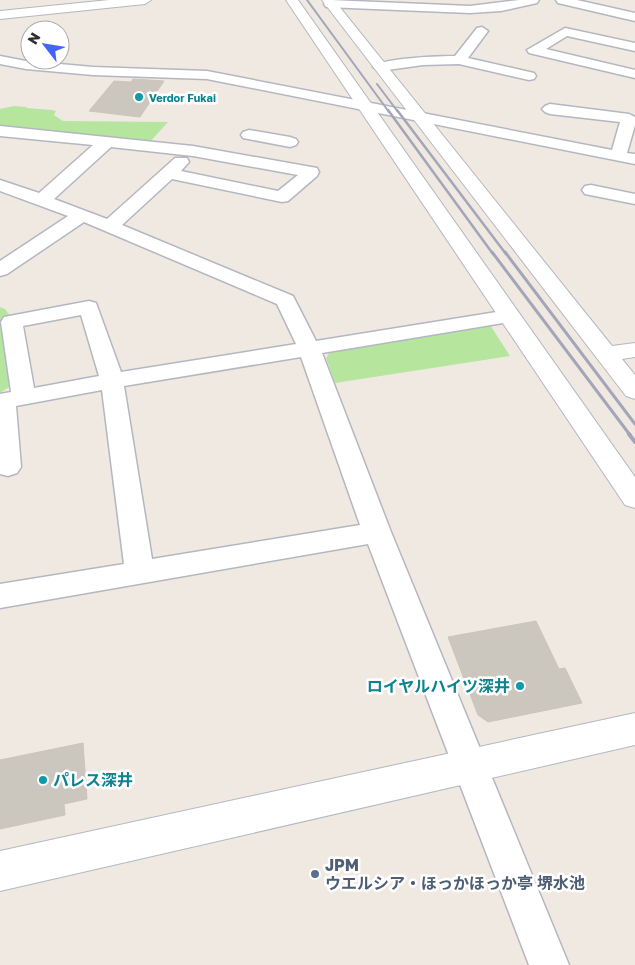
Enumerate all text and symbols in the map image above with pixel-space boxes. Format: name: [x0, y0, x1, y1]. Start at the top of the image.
north arrow: [20, 20, 70, 70]
text: N: [23, 29, 43, 47]
marker: Verdor Fukai: [133, 91, 145, 103]
place label: Verdor Fukai: [149, 91, 216, 104]
place label: ロイヤルハイツ深井: [367, 676, 510, 696]
marker: ロイヤルハイツ深井: [514, 680, 526, 692]
place label: パレス深井: [53, 770, 133, 790]
marker: パレス深井: [37, 774, 49, 786]
place label: JPM ウエルシア・ほっかほっか亭 堺水池: [325, 855, 585, 893]
marker: JPM ウエルシア・ほっかほっか亭 堺水池: [309, 868, 321, 880]

